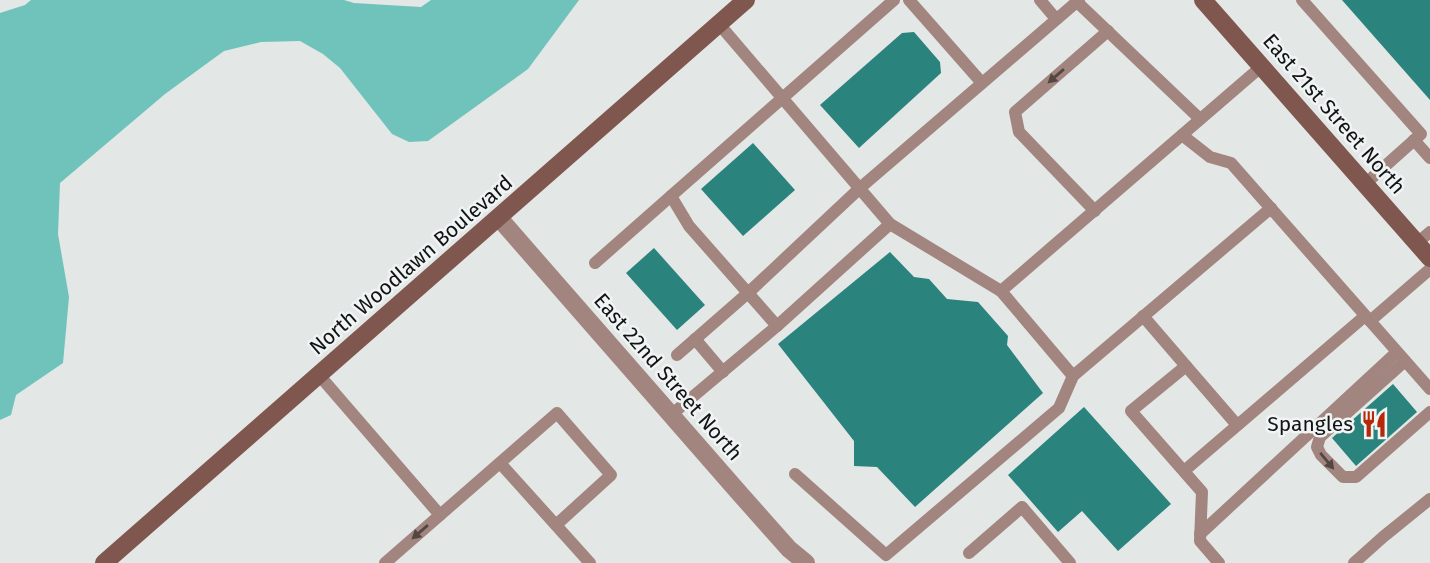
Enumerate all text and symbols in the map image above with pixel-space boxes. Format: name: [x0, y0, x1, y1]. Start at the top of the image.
street label: East 21st Street North: [1257, 28, 1411, 200]
one-way arrow: [1048, 68, 1065, 83]
street label: North Woodlawn Boulevard: [304, 170, 518, 360]
street label: East 22nd Street North: [588, 288, 748, 466]
restaurant icon: Spangles: [1359, 409, 1389, 439]
place label: Spangles: [1267, 411, 1353, 437]
one-way arrow: [1319, 452, 1334, 469]
one-way arrow: [412, 524, 429, 539]

